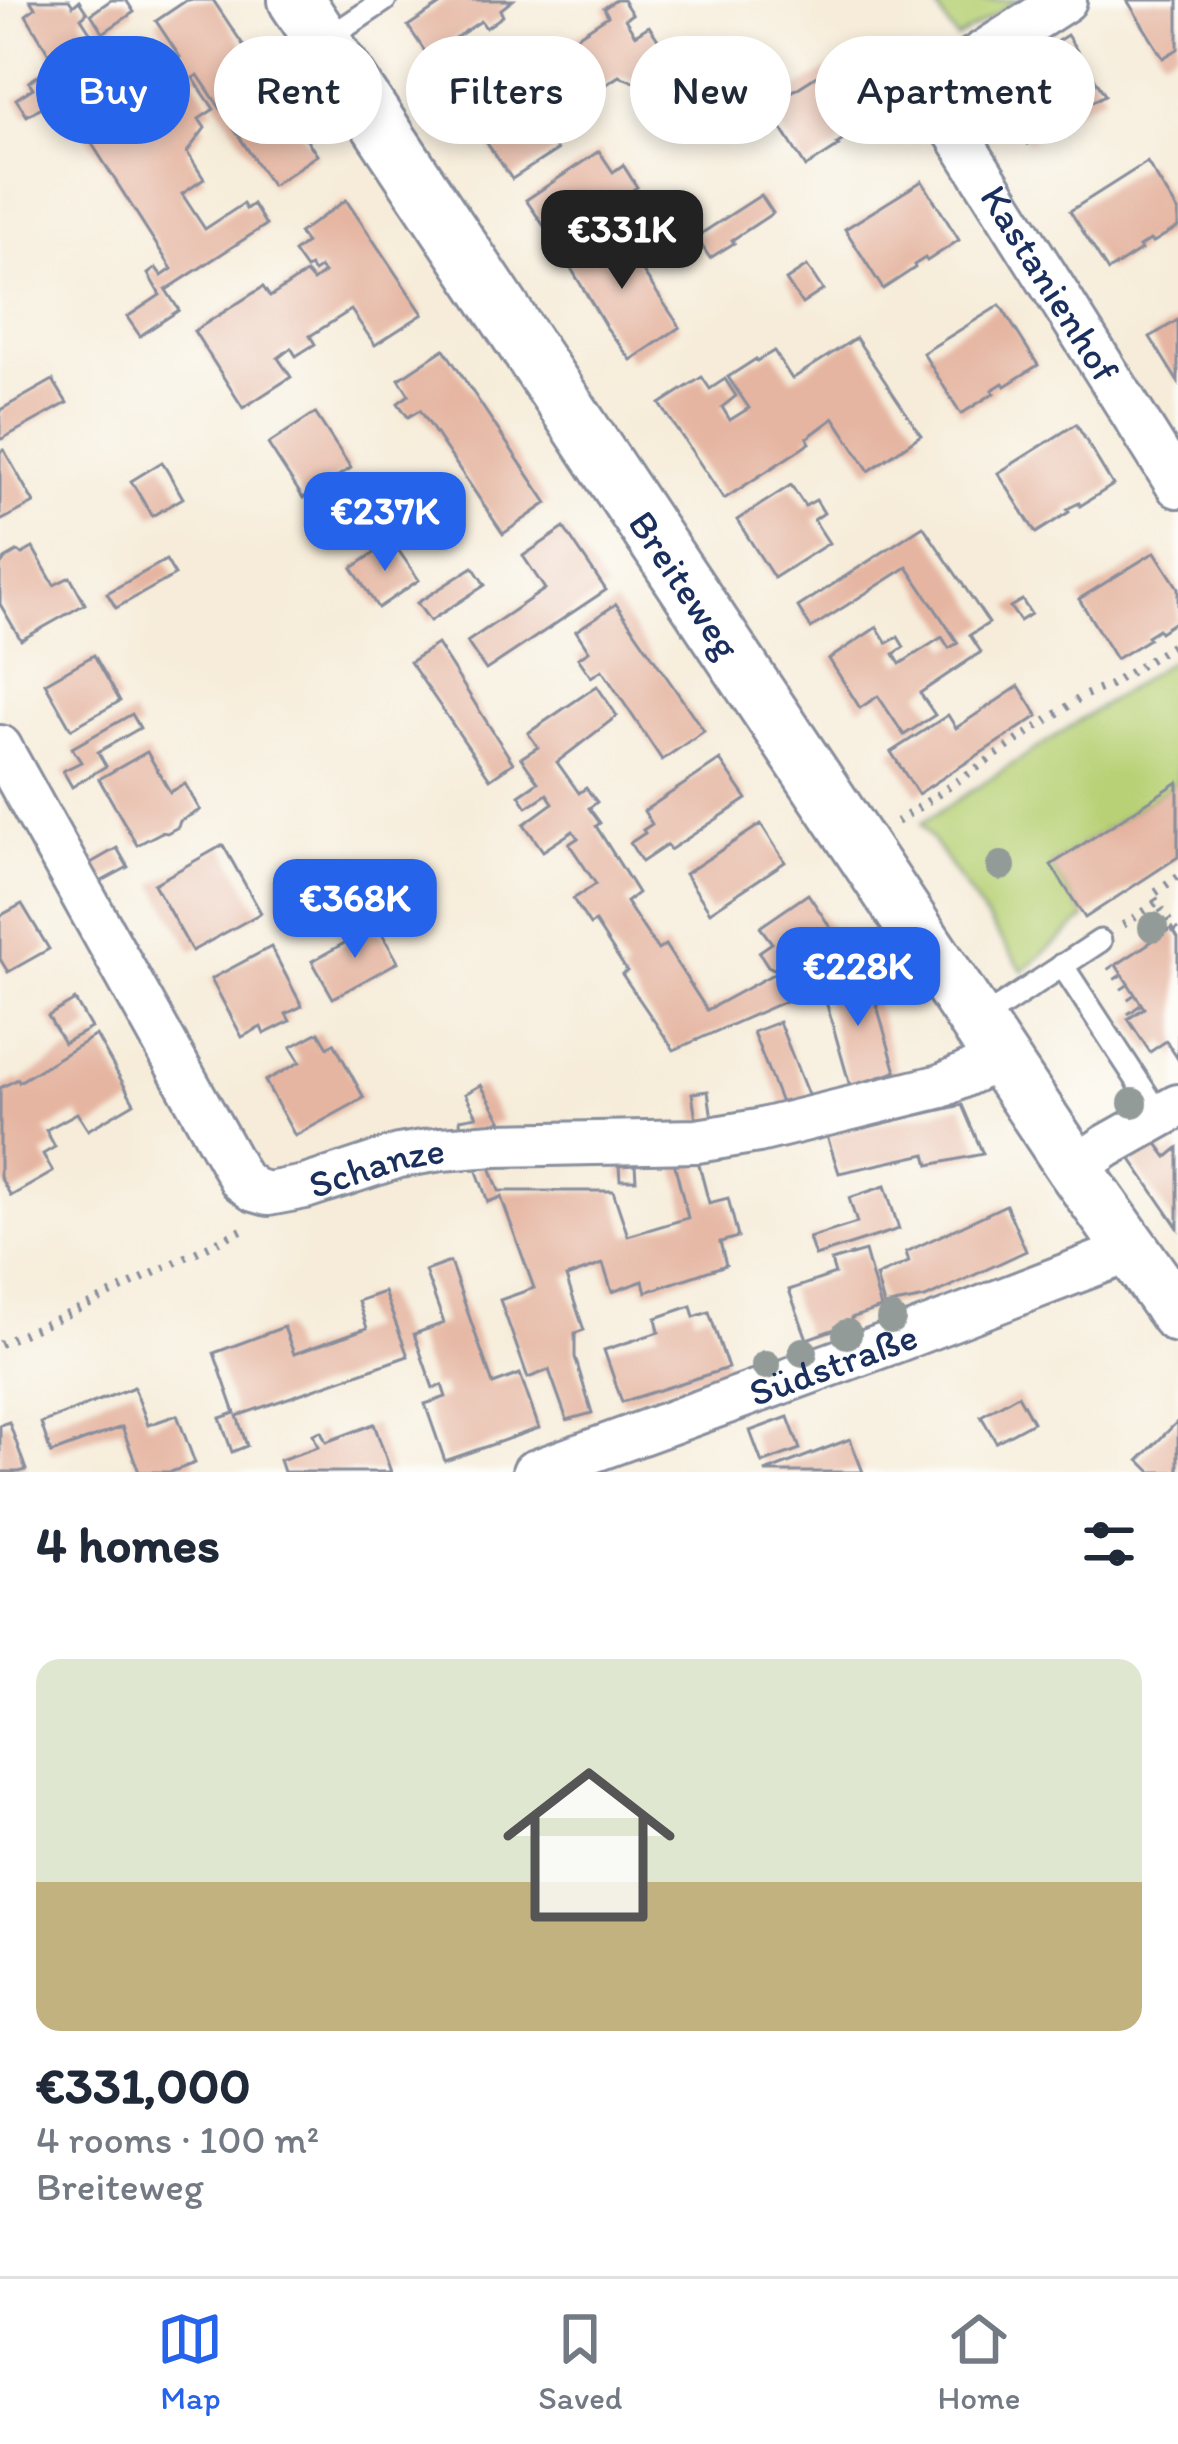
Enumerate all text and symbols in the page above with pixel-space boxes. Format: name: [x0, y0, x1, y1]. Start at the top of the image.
chip: Buy: [36, 36, 190, 144]
chip: Rent: [214, 36, 382, 144]
chip: Filters: [406, 36, 606, 144]
chip: New: [630, 36, 791, 144]
chip: Apartment: [815, 36, 1095, 144]
street label: Kastanienhof: [971, 176, 1129, 391]
pin: €331K: [538, 190, 706, 292]
text: €331K: [568, 205, 676, 252]
pin: €237K: [301, 472, 469, 574]
text: €237K: [331, 487, 439, 534]
street label: Breiteweg: [619, 502, 751, 667]
pin: €368K: [271, 859, 439, 961]
text: €368K: [300, 874, 410, 921]
pin: €228K: [774, 927, 942, 1029]
text: €228K: [803, 942, 913, 989]
street label: Schanze: [303, 1126, 448, 1208]
street label: Südstraße: [743, 1312, 924, 1416]
icon: filters: [1076, 1511, 1142, 1577]
text: 4 homes: [36, 1514, 220, 1575]
icon: home: [481, 1737, 697, 1953]
text: €331,000: [36, 2055, 251, 2116]
text: 4 rooms · 100 m²: [36, 2116, 319, 2163]
text: Breiteweg: [36, 2163, 204, 2210]
tab: Map: [157, 2306, 223, 2417]
tab: Saved: [538, 2306, 623, 2417]
tab: Home: [937, 2306, 1021, 2417]

